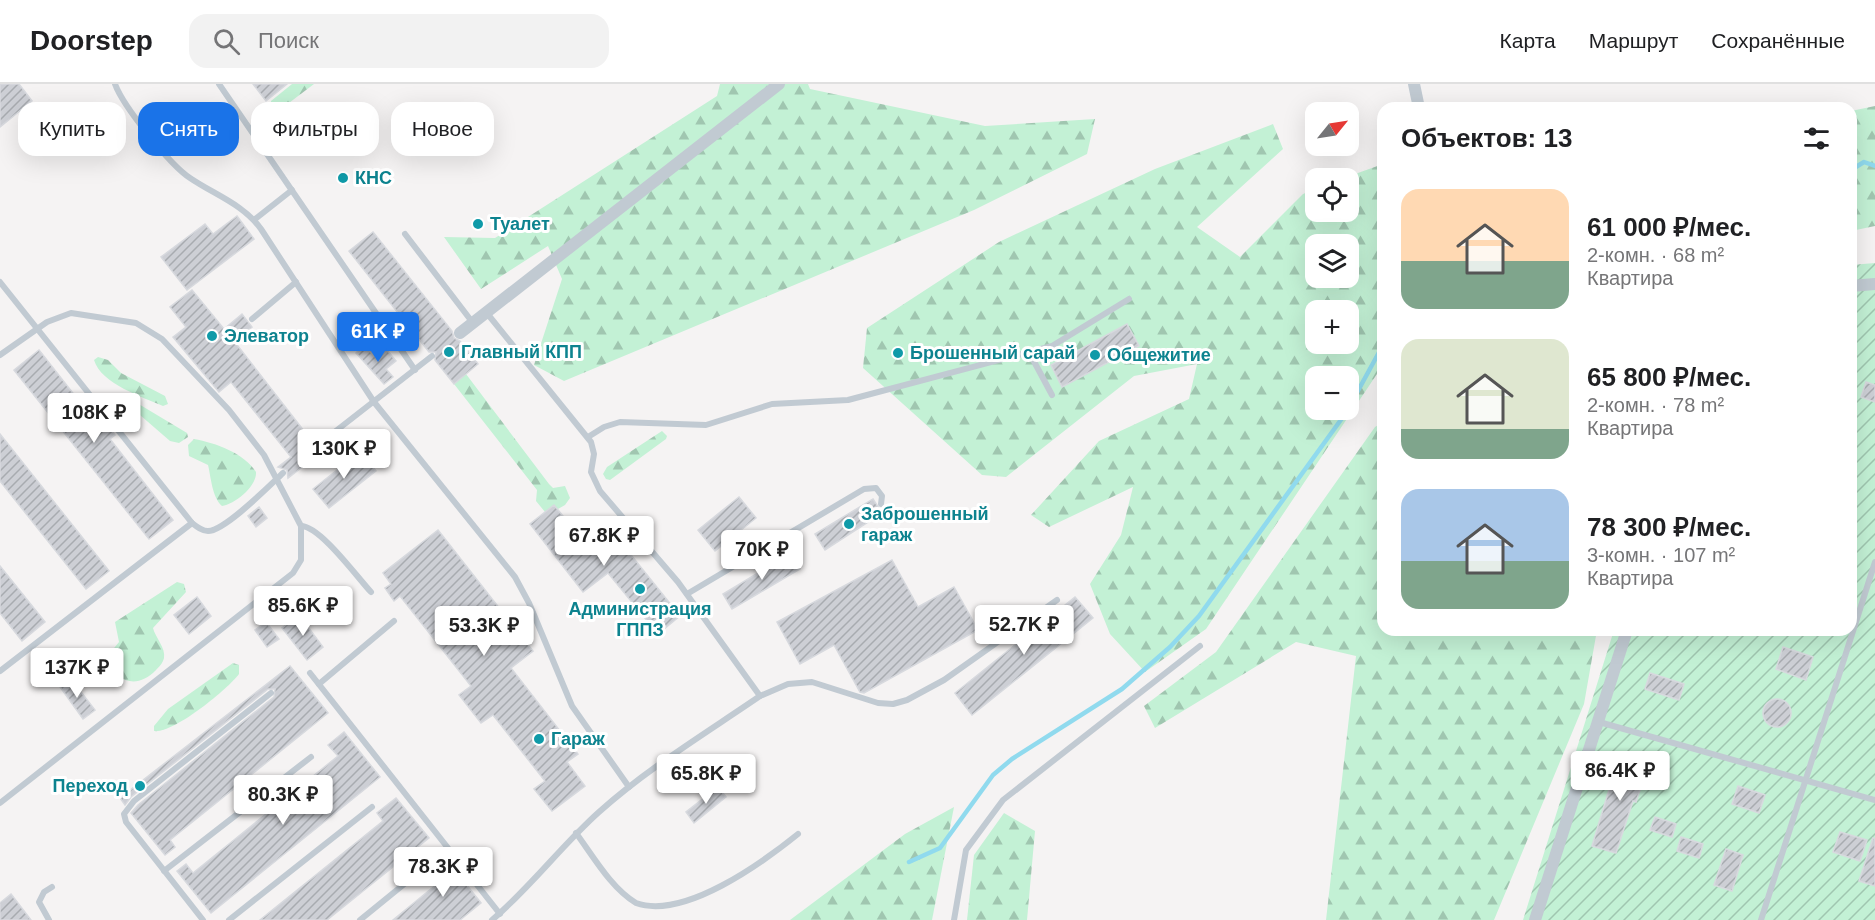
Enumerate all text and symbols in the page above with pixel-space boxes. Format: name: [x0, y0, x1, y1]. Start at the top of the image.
search box: [189, 14, 609, 68]
text: Doorstep: [30, 25, 153, 56]
icon: search: [210, 25, 243, 58]
text: Поиск: [258, 28, 319, 53]
text: Карта: [1500, 29, 1556, 52]
text: Маршрут: [1589, 29, 1678, 52]
text: Сохранённые: [1711, 29, 1845, 52]
chip: Купить: [18, 102, 126, 156]
chip: Снять: [138, 102, 239, 156]
chip: Фильтры: [251, 102, 379, 156]
chip: Новое: [391, 102, 494, 156]
north arrow: [1305, 102, 1359, 156]
map controls: [1305, 102, 1359, 420]
icon: filters: [1800, 122, 1833, 155]
text: Объектов: 13: [1401, 123, 1572, 153]
place label: КНС: [355, 168, 392, 188]
button: locate: [1305, 168, 1359, 222]
marker: КНС: [336, 171, 350, 185]
text: 61 000 ₽/мес.: [1587, 212, 1751, 242]
icon: home: [1449, 213, 1521, 285]
place label: Туалет: [490, 214, 550, 234]
marker: Туалет: [471, 217, 485, 231]
button: layers: [1305, 234, 1359, 288]
text: 2-комн. · 68 m²: [1587, 244, 1724, 266]
text: Квартира: [1587, 267, 1673, 289]
button: +: [1305, 300, 1359, 354]
pin: 61K ₽: [336, 312, 420, 363]
text: 61K ₽: [351, 320, 405, 342]
place label: Элеватор: [224, 326, 309, 346]
marker: Элеватор: [205, 329, 219, 343]
place label: Главный КПП: [461, 342, 582, 362]
place label: Брошенный сарай: [910, 343, 1075, 363]
marker: Главный КПП: [442, 345, 456, 359]
place label: Общежитие: [1107, 345, 1211, 365]
marker: Брошенный сарай: [891, 346, 905, 360]
marker: Общежитие: [1088, 348, 1102, 362]
text: 65 800 ₽/мес.: [1587, 362, 1751, 392]
icon: home: [1449, 363, 1521, 435]
button: −: [1305, 366, 1359, 420]
pin: 108K ₽: [45, 393, 143, 444]
text: 2-комн. · 78 m²: [1587, 394, 1724, 416]
text: 108K ₽: [61, 401, 127, 423]
text: Квартира: [1587, 417, 1673, 439]
pin: 130K ₽: [295, 429, 393, 480]
text: 130K ₽: [311, 437, 377, 459]
place label: Заброшенный гараж: [861, 504, 989, 545]
text: 78 300 ₽/мес.: [1587, 512, 1751, 542]
icon: home: [1449, 513, 1521, 585]
pin: 67.8K ₽: [549, 516, 659, 567]
marker: Заброшенный гараж: [842, 517, 856, 531]
text: 67.8K ₽: [569, 524, 639, 546]
pin: 70K ₽: [720, 530, 804, 581]
text: 70K ₽: [735, 538, 789, 560]
text: 3-комн. · 107 m²: [1587, 544, 1735, 566]
text: Квартира: [1587, 567, 1673, 589]
marker: Администрация ГППЗ: [633, 582, 647, 596]
pin: 85.6K ₽: [248, 586, 358, 637]
text: 85.6K ₽: [268, 594, 338, 616]
place label: Администрация ГППЗ: [568, 599, 712, 640]
pin: 52.7K ₽: [969, 605, 1079, 656]
pin: 53.3K ₽: [429, 606, 539, 657]
text: 52.7K ₽: [989, 613, 1059, 635]
text: 53.3K ₽: [449, 614, 519, 636]
pin: 137K ₽: [28, 648, 126, 699]
text: 137K ₽: [44, 656, 110, 678]
place label: Гараж: [551, 729, 605, 749]
marker: Гараж: [532, 732, 546, 746]
pin: 86.4K ₽: [1565, 751, 1675, 802]
pin: 65.8K ₽: [651, 754, 761, 805]
text: 86.4K ₽: [1585, 759, 1655, 781]
text: 65.8K ₽: [671, 762, 741, 784]
pin: 80.3K ₽: [228, 775, 338, 826]
place label: Переход: [53, 776, 129, 796]
marker: Переход: [133, 779, 147, 793]
text: 80.3K ₽: [248, 783, 318, 805]
pin: 78.3K ₽: [388, 847, 498, 898]
text: 78.3K ₽: [408, 855, 478, 877]

